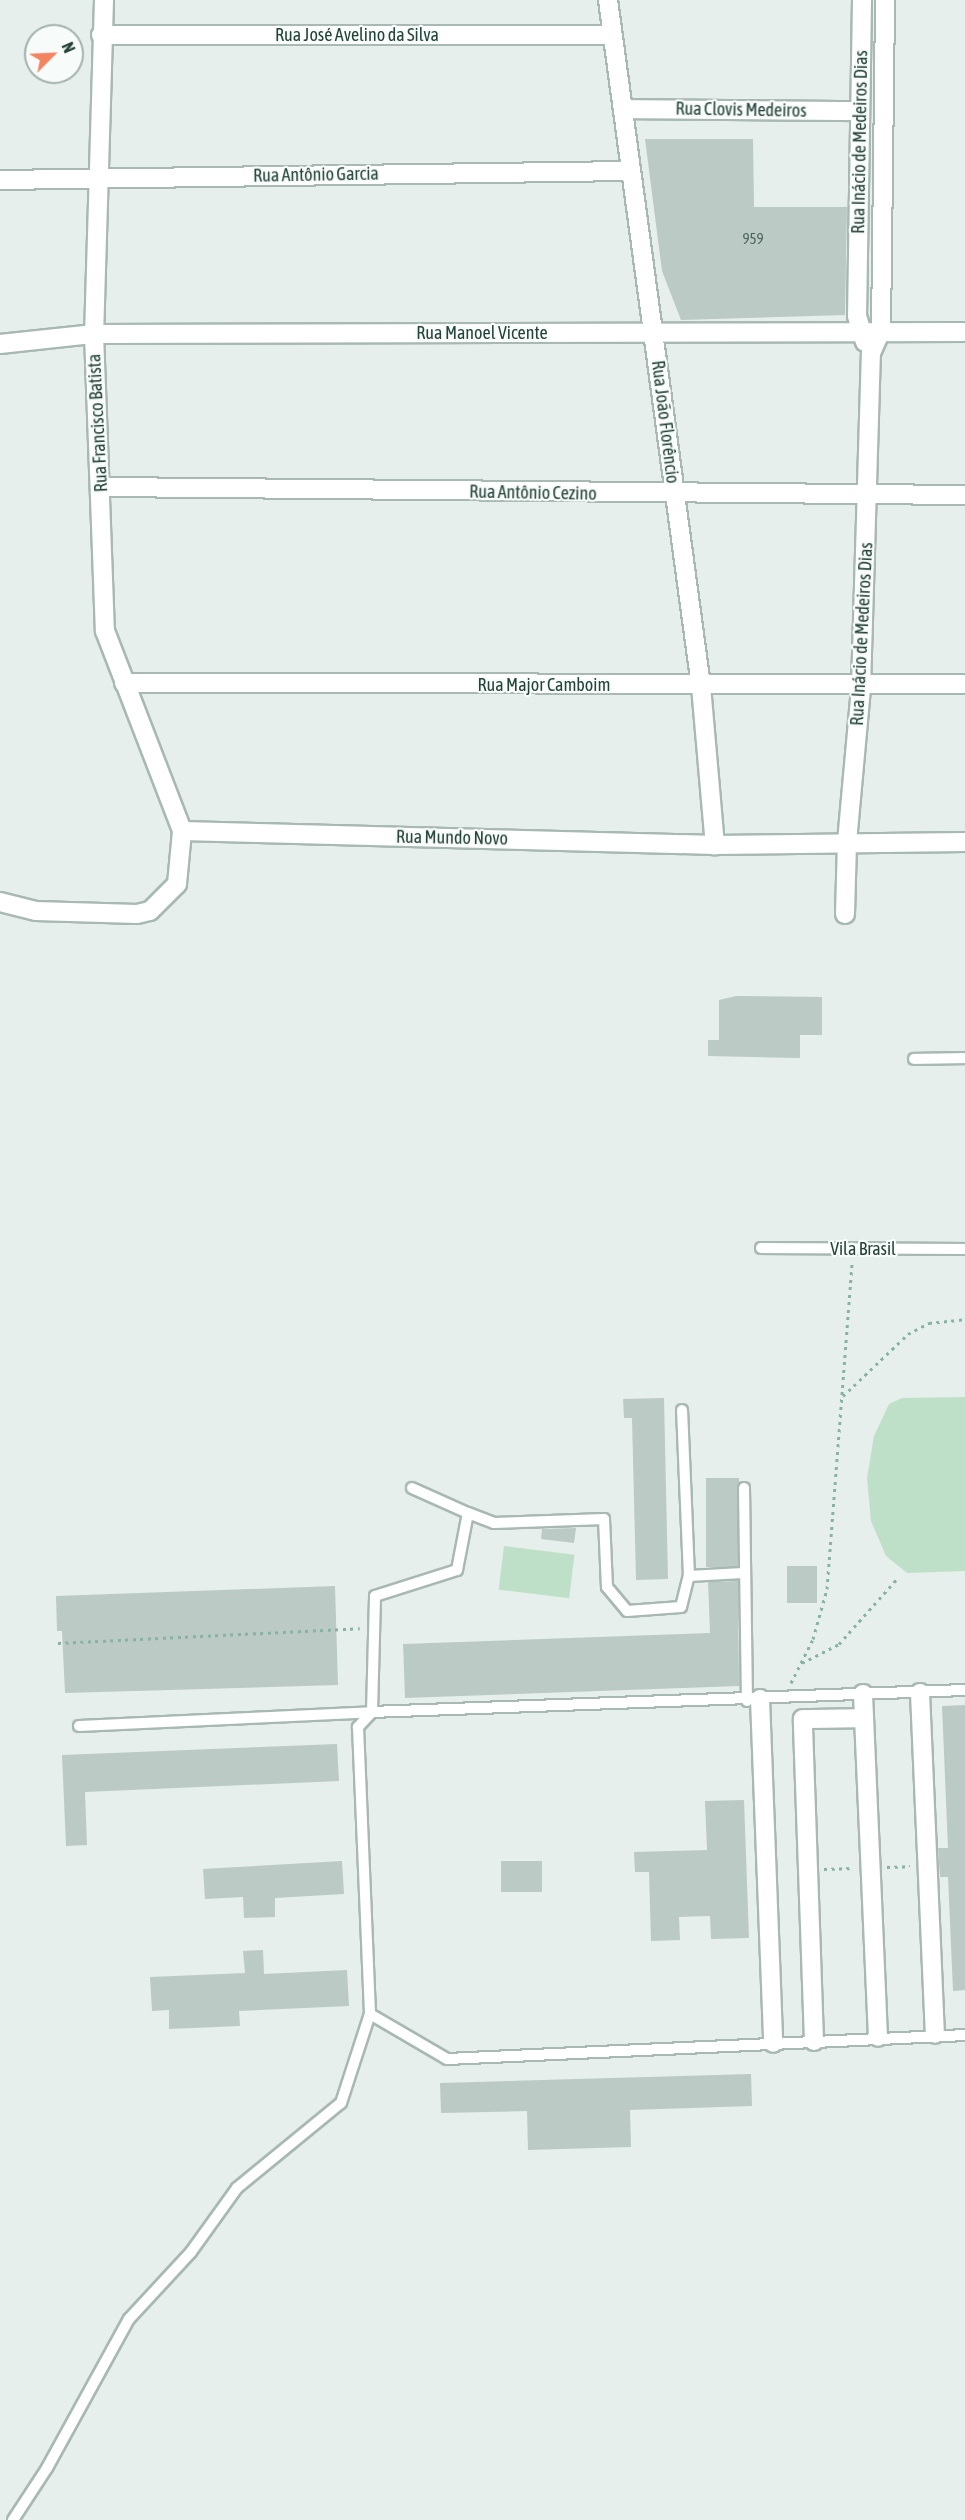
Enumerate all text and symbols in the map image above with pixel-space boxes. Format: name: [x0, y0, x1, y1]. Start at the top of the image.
north arrow: [24, 24, 84, 84]
street label: Rua José Avelino da Silva: [275, 24, 439, 46]
text: N: [58, 40, 79, 55]
street label: Rua Inácio de Medeiros Dias: [848, 50, 872, 234]
street label: Rua Clovis Medeiros: [675, 98, 807, 122]
street label: Rua Antônio Garcia: [253, 163, 379, 187]
house number: 959: [742, 230, 764, 248]
street label: Rua Manoel Vicente: [416, 322, 548, 344]
street label: Rua Francisco Batista: [84, 353, 112, 493]
street label: Rua João Florêncio: [647, 359, 683, 485]
street label: Rua Antônio Cezino: [469, 481, 597, 505]
street label: Rua Inácio de Medeiros Dias: [846, 542, 878, 726]
street label: Rua Major Camboim: [478, 674, 610, 696]
street label: Rua Mundo Novo: [396, 826, 508, 850]
street label: Vila Brasil: [830, 1238, 896, 1260]

